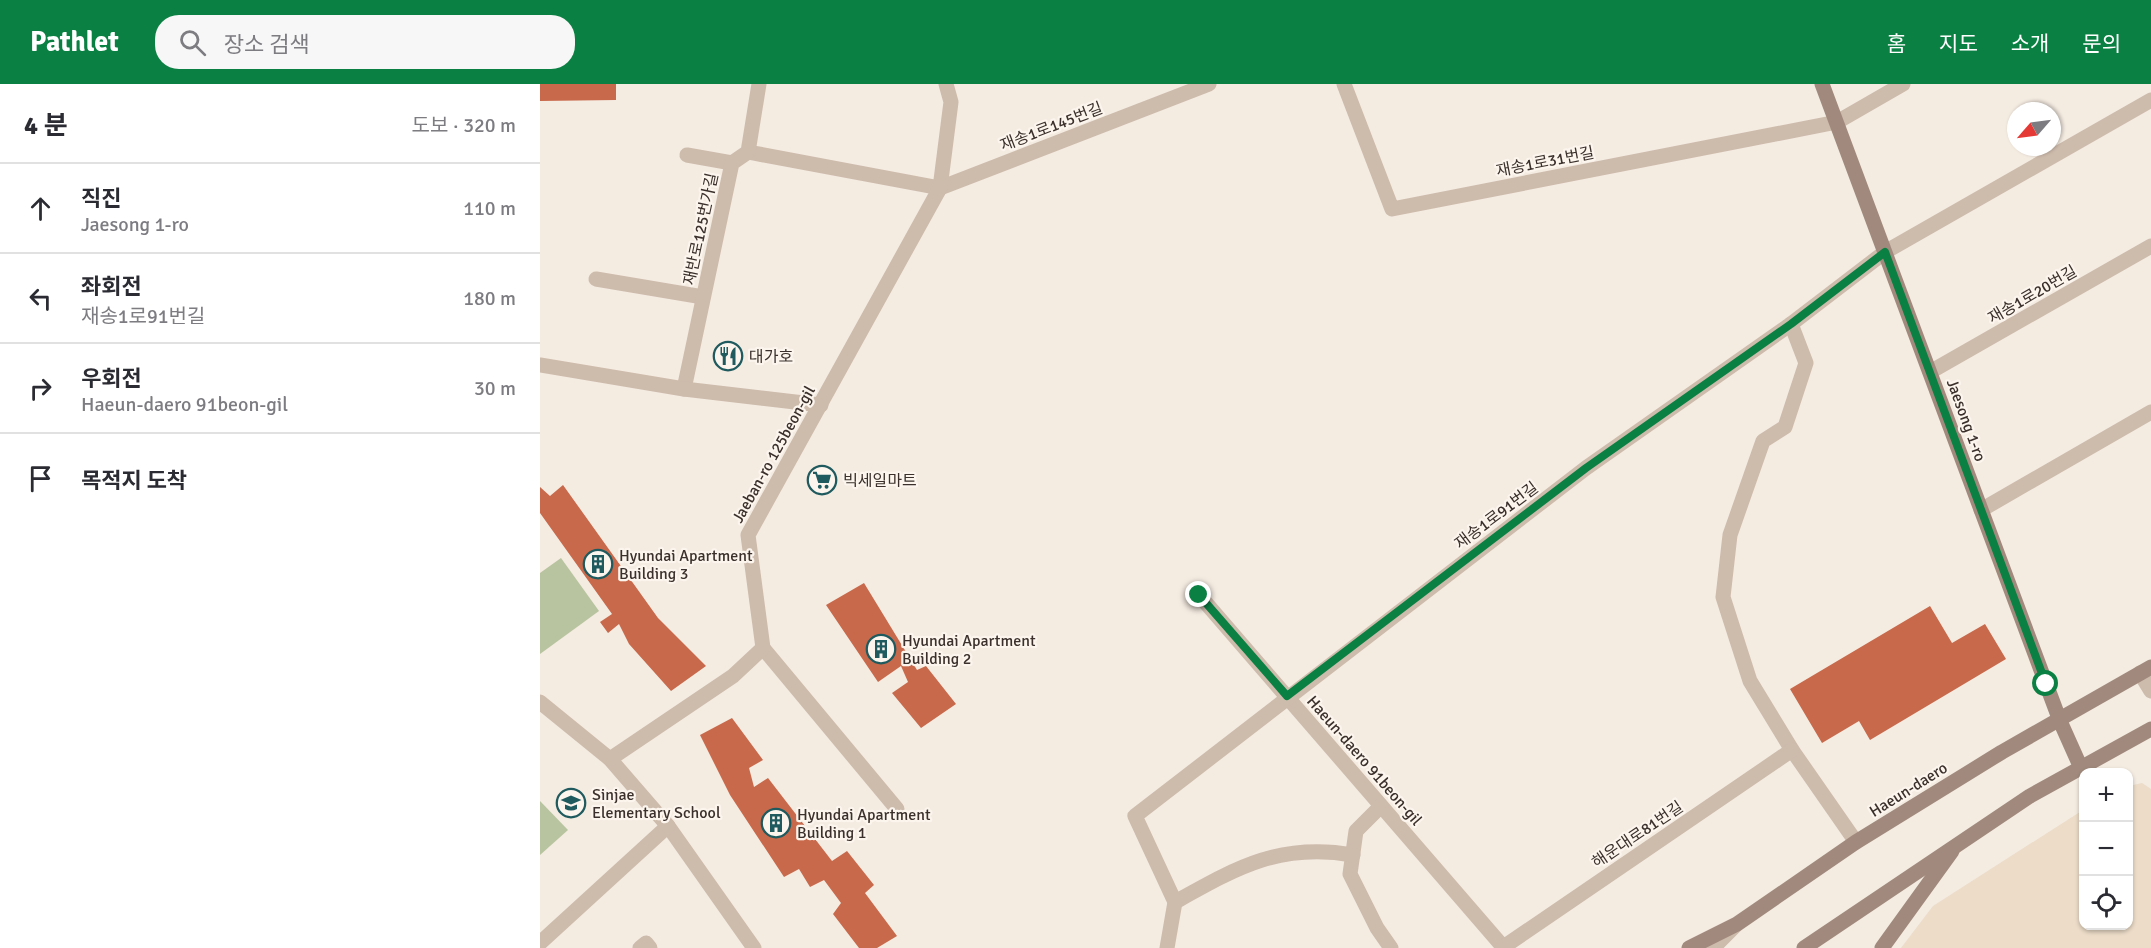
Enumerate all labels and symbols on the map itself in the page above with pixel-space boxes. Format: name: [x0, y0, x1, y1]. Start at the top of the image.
street label: 재송1로145번길: [997, 98, 1105, 156]
north arrow: [2007, 102, 2061, 156]
street label: 재송1로31번길: [1494, 143, 1596, 181]
street label: 재반로125번가길: [679, 171, 723, 287]
street label: 재송1로20번길: [1984, 261, 2081, 328]
restaurant icon: 대가호: [712, 340, 744, 372]
place label: 대가호: [749, 347, 793, 367]
street label: Jaesong 1-ro: [1942, 376, 1990, 464]
street label: Jaeban-ro 125beon-gil: [728, 382, 820, 526]
supermarket icon: 빅세일마트: [806, 464, 838, 496]
place label: 빅세일마트: [843, 471, 917, 491]
street label: 재송1로91번길: [1451, 478, 1542, 554]
place label: Hyundai Apartment Building 3: [619, 546, 753, 584]
building icon: Hyundai Apartment Building 3: [582, 548, 614, 580]
route end: [1185, 581, 1211, 607]
place label: Hyundai Apartment Building 2: [902, 631, 1036, 669]
building icon: Hyundai Apartment Building 2: [865, 633, 897, 665]
route start: [2032, 670, 2058, 696]
street label: Haeun-daero 91beon-gil: [1302, 692, 1426, 830]
street label: Haeun-daero: [1866, 758, 1951, 822]
place label: Sinjae Elementary School: [592, 785, 721, 823]
school or university icon: Sinjae Elementary School: [555, 787, 587, 819]
street label: 해운대로81번길: [1588, 797, 1687, 873]
place label: Hyundai Apartment Building 1: [797, 805, 931, 843]
building icon: Hyundai Apartment Building 1: [760, 807, 792, 839]

